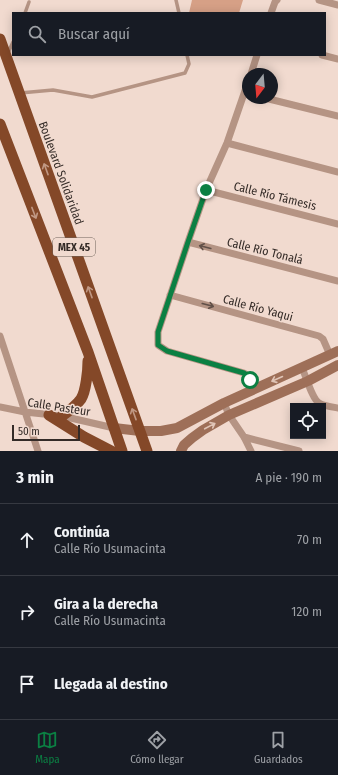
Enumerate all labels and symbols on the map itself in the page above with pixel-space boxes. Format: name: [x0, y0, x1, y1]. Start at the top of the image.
north arrow: [242, 68, 278, 104]
street label: Boulevard Solidaridad: [36, 119, 86, 227]
one-way arrow: [42, 164, 50, 176]
street label: Calle Río Támesis: [232, 179, 318, 213]
route end: [197, 181, 215, 199]
one-way arrow: [31, 206, 39, 218]
street label: Calle Río Tonalá: [226, 235, 305, 267]
road number: MEX 45: [53, 238, 95, 256]
one-way arrow: [199, 243, 212, 250]
one-way arrow: [86, 285, 93, 298]
street label: Calle Río Yaqui: [221, 292, 295, 324]
one-way arrow: [201, 302, 214, 310]
route start: [241, 371, 259, 389]
one-way arrow: [271, 376, 283, 383]
street label: Calle Pasteur: [27, 395, 92, 419]
one-way arrow: [129, 409, 137, 421]
one-way arrow: [204, 422, 216, 429]
scale bar: [12, 423, 80, 442]

